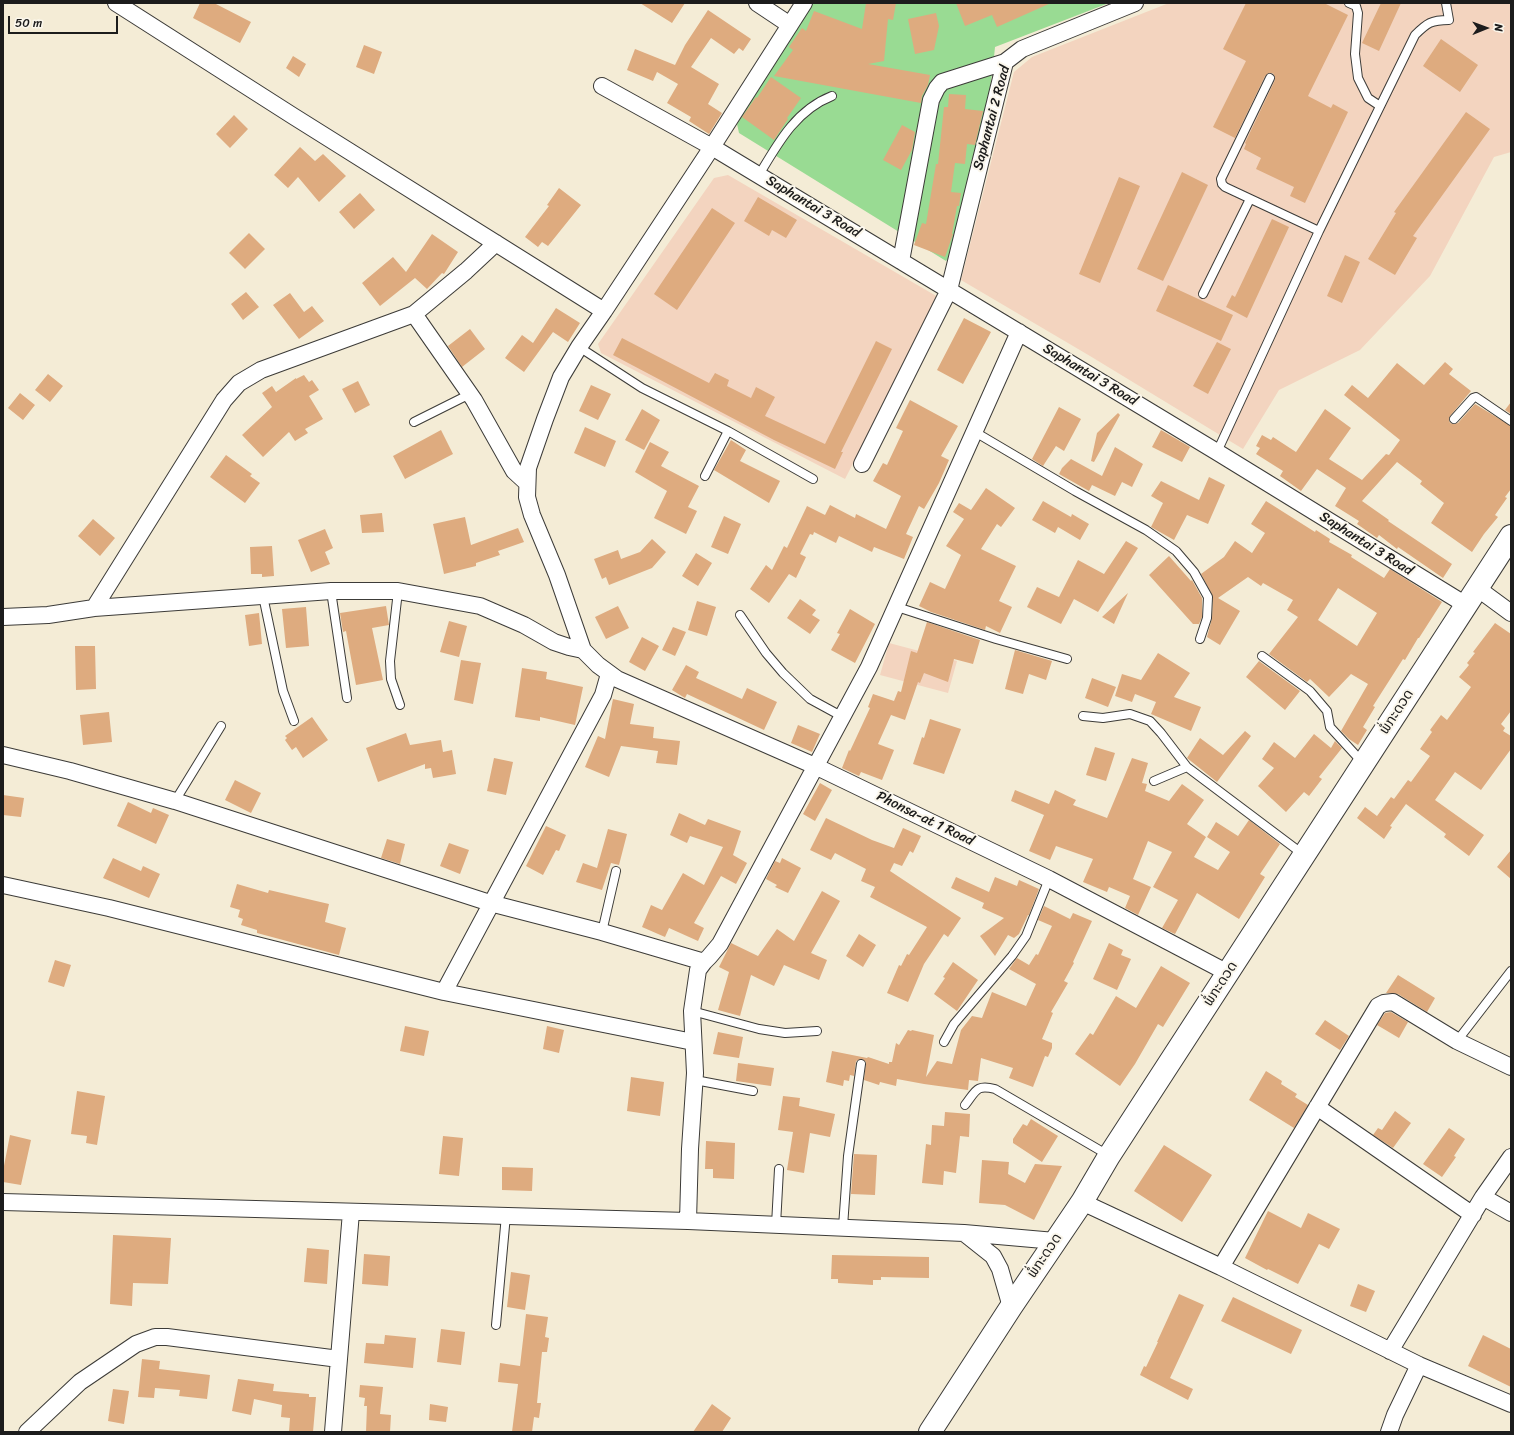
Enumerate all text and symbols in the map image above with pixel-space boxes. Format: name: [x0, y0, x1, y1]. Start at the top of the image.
scale bar: [10, 8, 120, 34]
north arrow: [1466, 8, 1506, 48]
text: 50 m: [15, 12, 42, 34]
text: N: [1489, 24, 1508, 32]
street label: Saphantai 2 Road: [970, 64, 1014, 172]
street label: Saphantai 3 Road: [763, 172, 863, 242]
street label: Saphantai 3 Road: [1040, 340, 1140, 410]
street label: Saphantai 3 Road: [1316, 508, 1416, 580]
street label: ພໍ່ກະດວດ: [1376, 686, 1418, 738]
street label: Phonsa-at 1 Road: [874, 788, 976, 850]
street label: ພໍ່ກະດວດ: [1200, 958, 1242, 1010]
street label: ພໍ່ກະດວດ: [1024, 1231, 1066, 1281]

